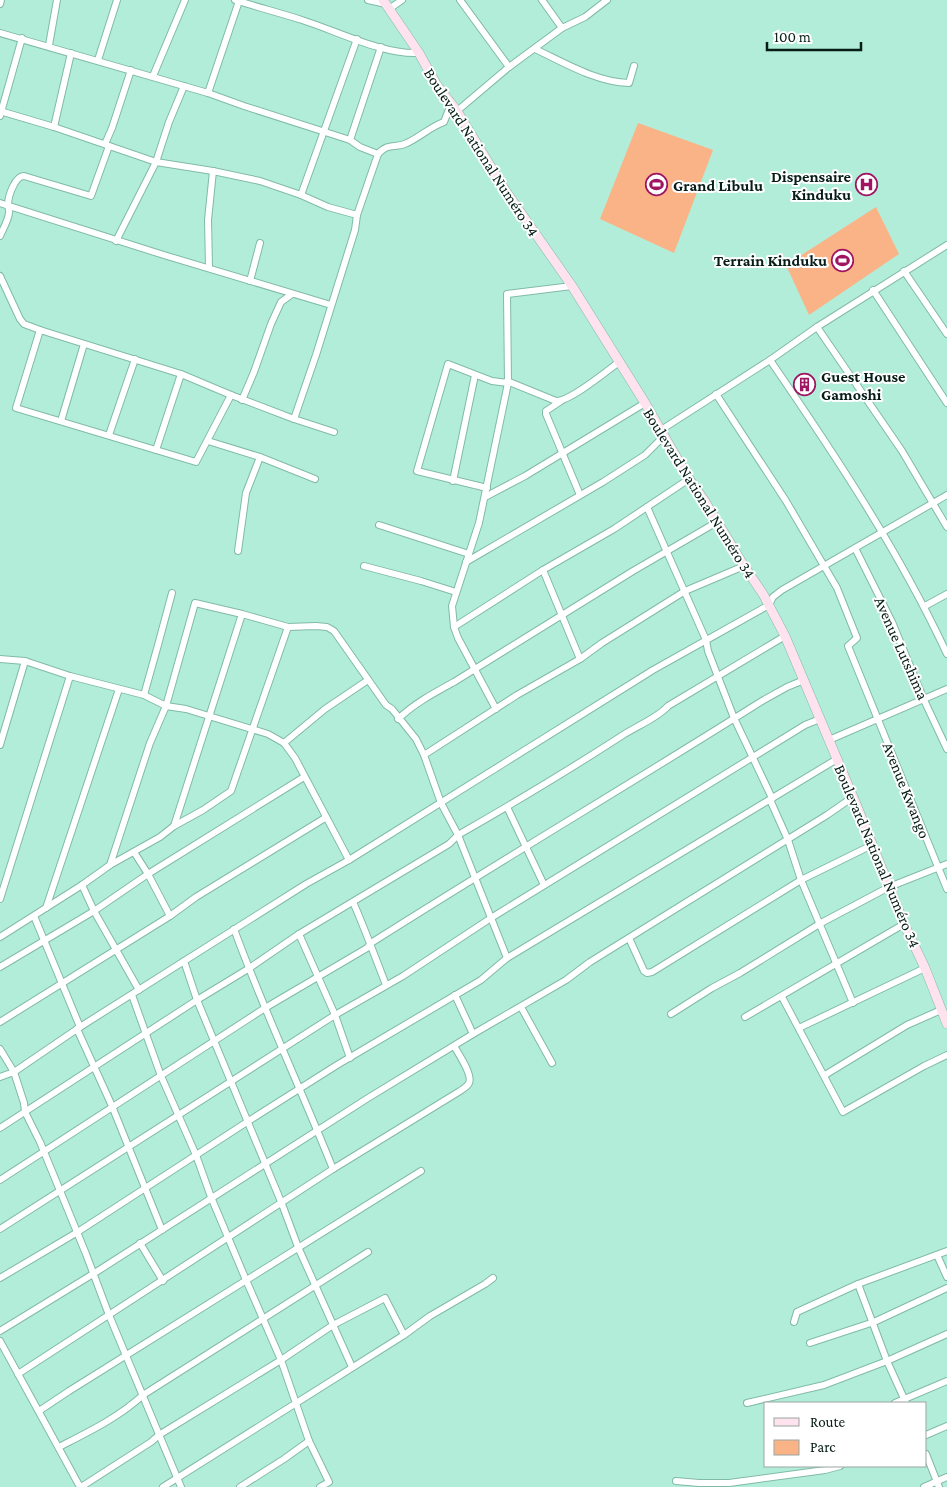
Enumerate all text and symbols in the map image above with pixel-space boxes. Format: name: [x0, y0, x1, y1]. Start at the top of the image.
scale bar: [767, 20, 861, 52]
text: 100 m: [774, 29, 811, 45]
street label: Boulevard National Numéro 34: [421, 65, 542, 240]
place label: Dispensaire Kinduku: [771, 168, 852, 203]
sports icon: Grand Libulu: [645, 173, 669, 197]
hospital icon: Dispensaire Kinduku: [855, 173, 879, 197]
place label: Grand Libulu: [673, 177, 763, 194]
sports icon: Terrain Kinduku: [831, 248, 855, 272]
place label: Terrain Kinduku: [714, 252, 827, 269]
place label: Guest House Gamoshi: [821, 368, 906, 403]
building icon: Guest House Gamoshi: [793, 373, 817, 397]
street label: Boulevard National Numéro 34: [640, 405, 759, 581]
street label: Avenue Lutshima: [871, 594, 932, 703]
street label: Avenue Kwango: [879, 740, 934, 841]
street label: Boulevard National Numéro 34: [831, 762, 924, 950]
legend: [764, 1402, 927, 1467]
text: Route: [810, 1414, 845, 1430]
text: Parc: [810, 1439, 836, 1455]

